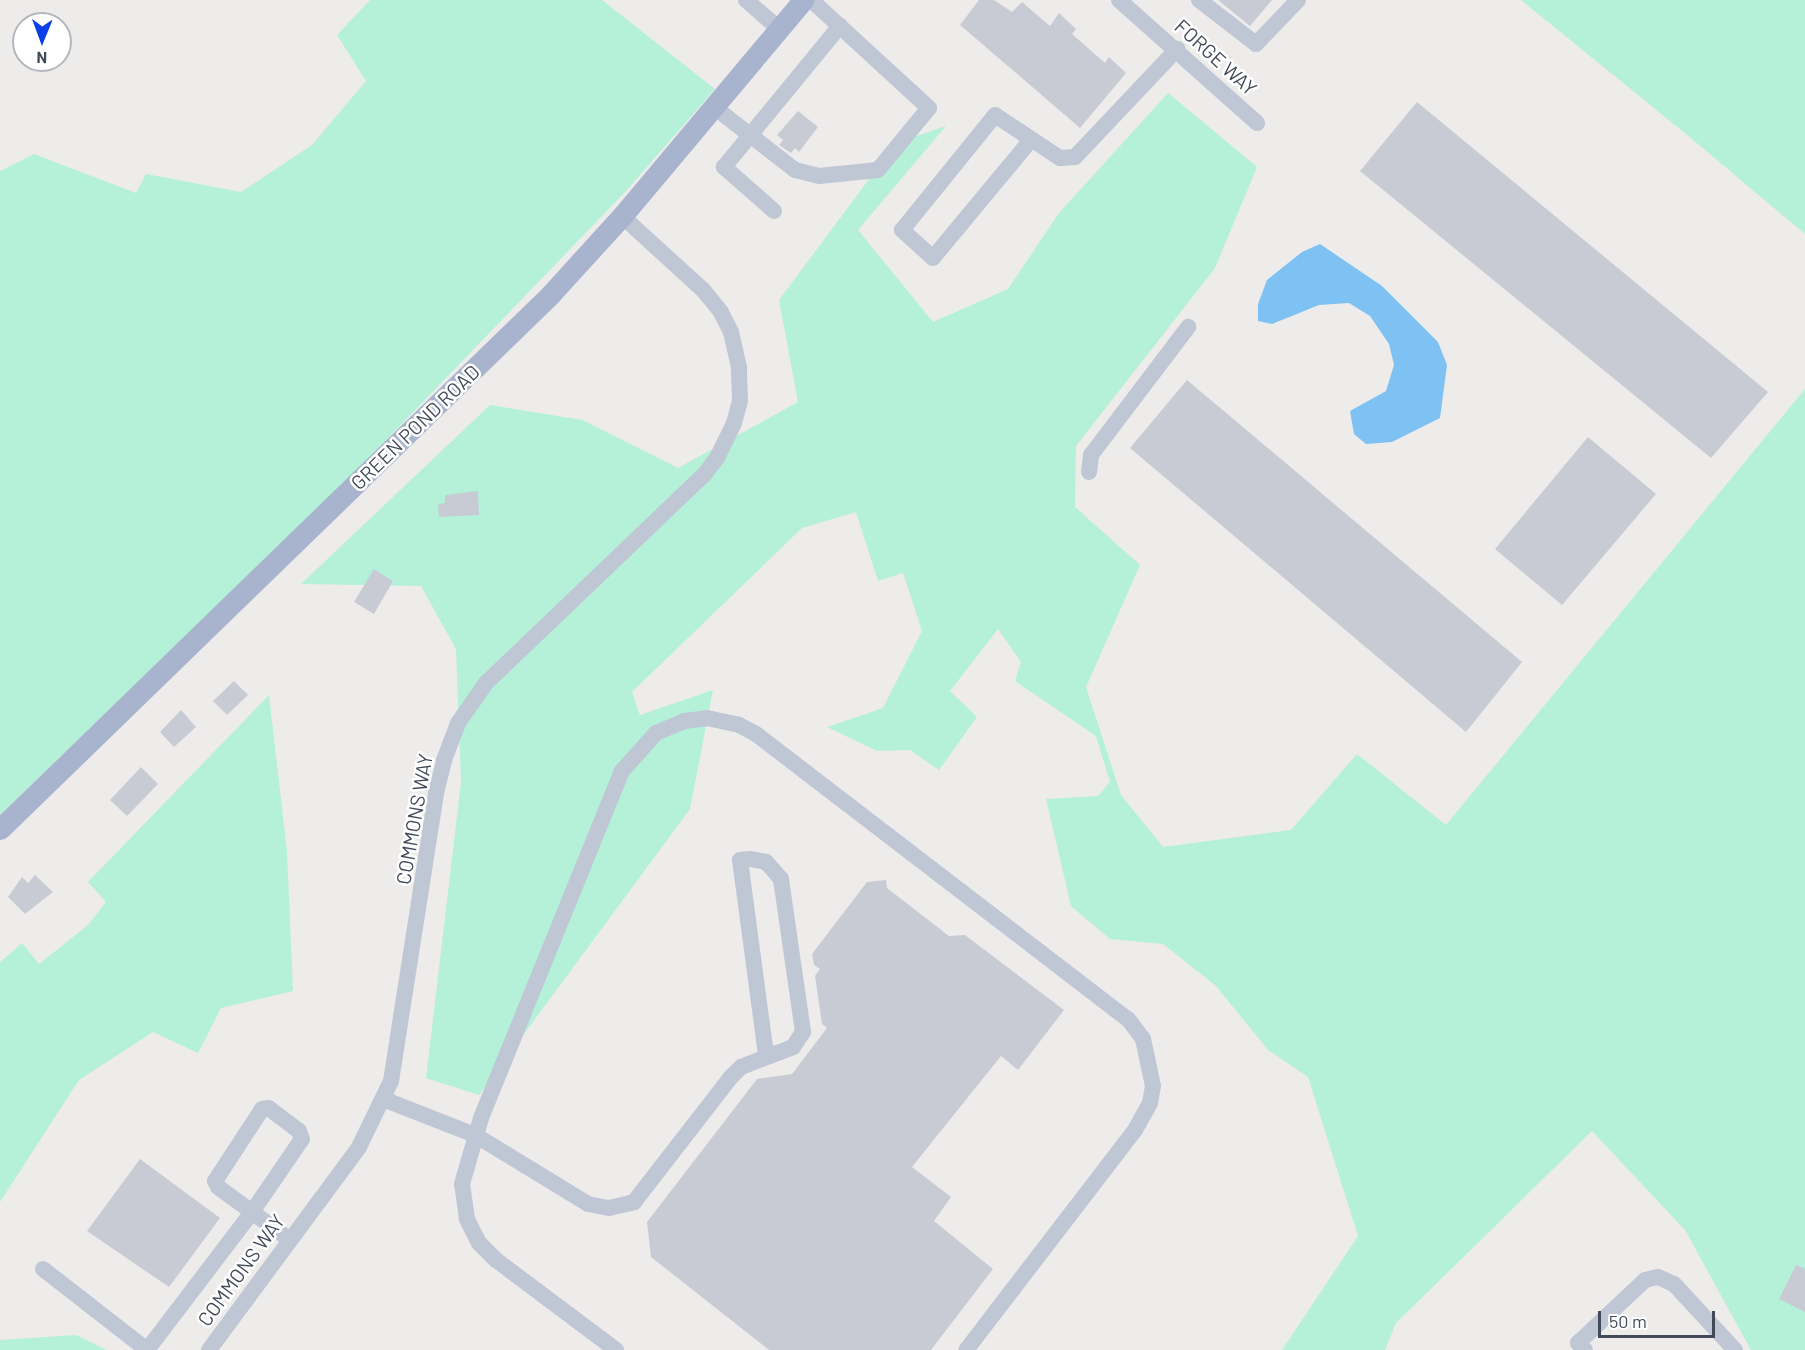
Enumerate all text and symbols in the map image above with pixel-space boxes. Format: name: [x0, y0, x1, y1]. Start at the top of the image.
north arrow: [12, 12, 72, 72]
street label: FORGE WAY: [1170, 14, 1262, 100]
text: N: [36, 49, 47, 68]
street label: GREEN POND ROAD: [346, 360, 484, 494]
street label: COMMONS WAY: [391, 752, 437, 886]
street label: COMMONS WAY: [192, 1209, 290, 1331]
scale bar: [1601, 1299, 1718, 1337]
text: 50 m: [1609, 1310, 1647, 1332]

